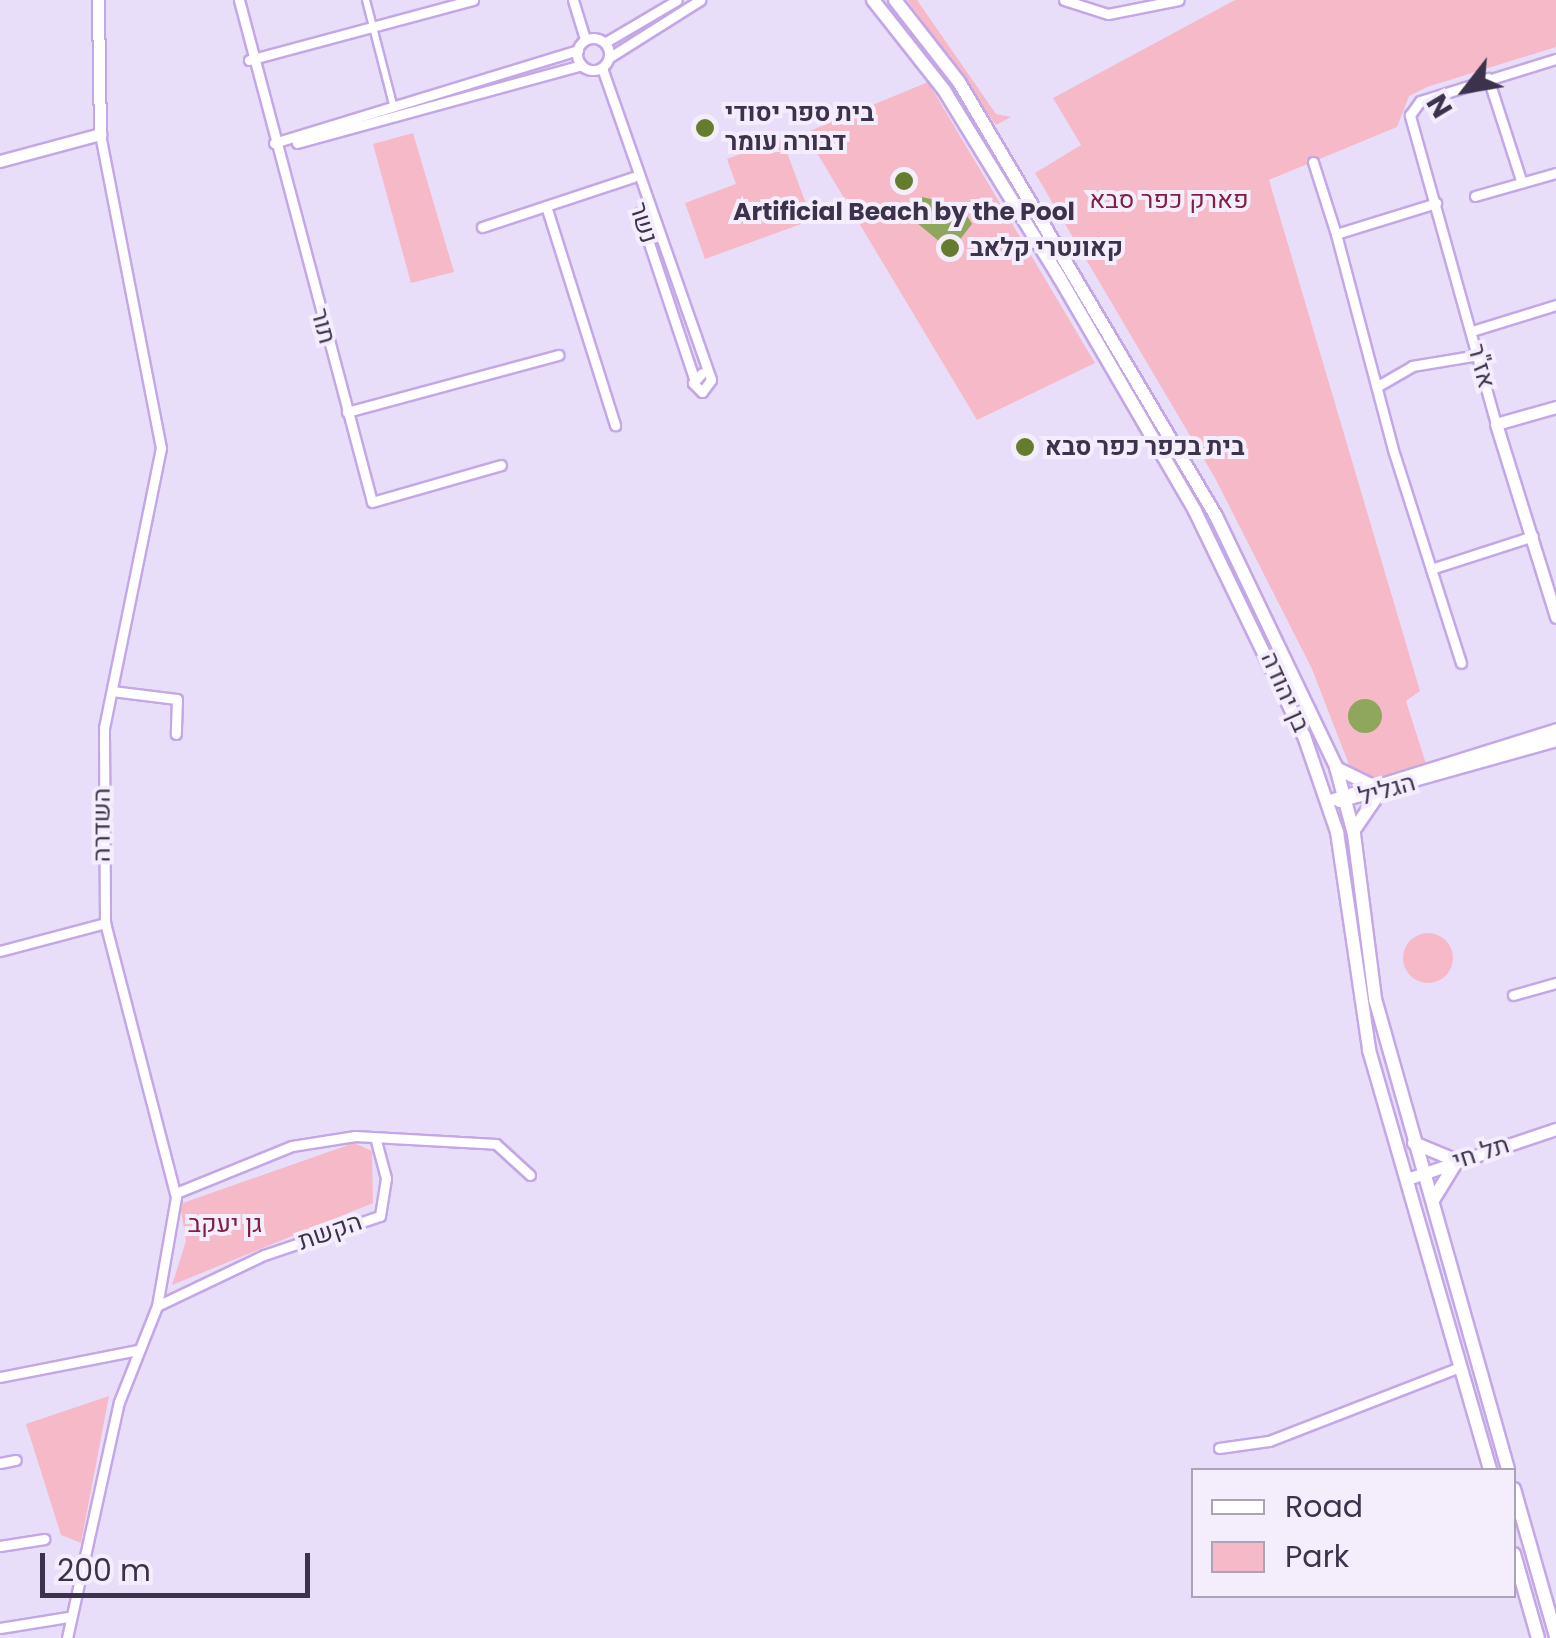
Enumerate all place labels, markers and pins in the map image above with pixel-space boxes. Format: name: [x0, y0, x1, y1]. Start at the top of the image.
place label: בית ספר יסודי דבורה עומר: [725, 99, 874, 158]
marker: בית ספר יסודי דבורה עומר: [694, 117, 716, 139]
marker: Artificial Beach by the Pool: [893, 170, 915, 192]
place label: Artificial Beach by the Pool: [733, 197, 1075, 227]
place label: קאונטרי קלאב: [970, 233, 1123, 263]
marker: קאונטרי קלאב: [939, 237, 961, 259]
place label: בית בכפר כפר סבא: [1045, 432, 1244, 462]
marker: בית בכפר כפר סבא: [1014, 436, 1036, 458]

